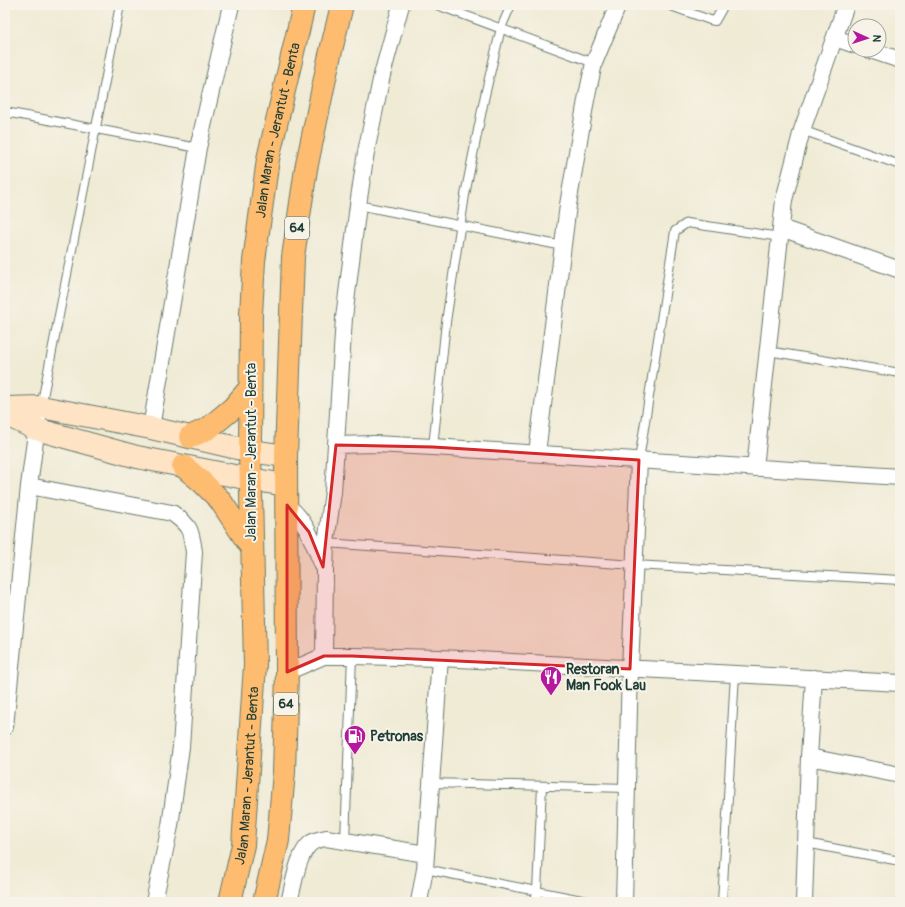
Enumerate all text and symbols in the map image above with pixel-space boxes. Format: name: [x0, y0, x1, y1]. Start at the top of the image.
north arrow: [847, 18, 887, 58]
text: N: [870, 34, 883, 43]
street label: Jalan Maran - Jerantut - Benta: [252, 41, 303, 219]
road number: 64: [285, 217, 309, 239]
street label: Jalan Maran - Jerantut - Benta: [243, 363, 260, 541]
place label: Restoran Man Fook Lau: [566, 661, 646, 694]
restaurant icon: Restoran Man Fook Lau: [538, 664, 564, 697]
street label: Jalan Maran - Jerantut - Benta: [230, 686, 262, 866]
road number: 64: [274, 693, 298, 715]
fuel station icon: Petronas: [342, 723, 368, 756]
place label: Petronas: [370, 728, 424, 745]

